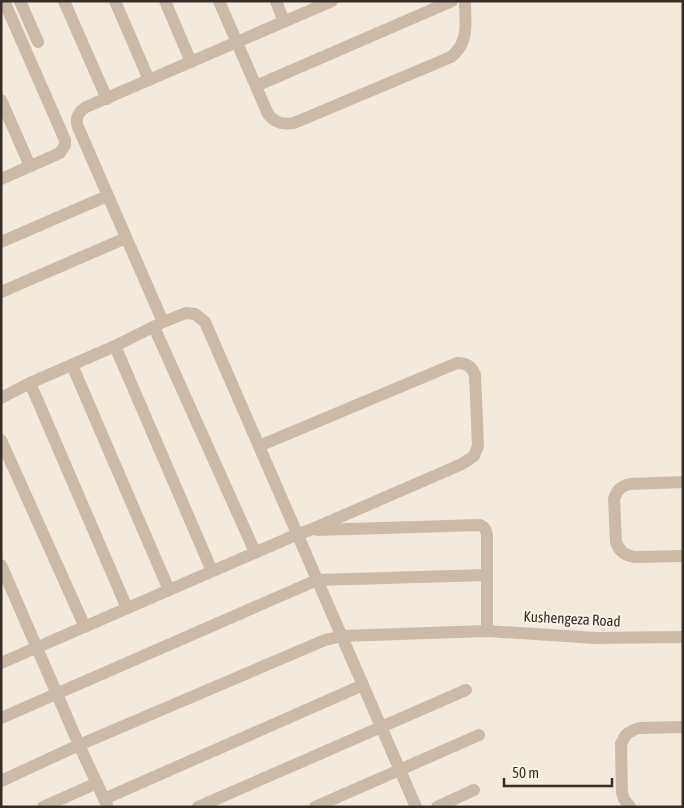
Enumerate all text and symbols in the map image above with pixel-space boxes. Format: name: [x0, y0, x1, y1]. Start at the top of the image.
street label: Kushengeza Road: [523, 607, 621, 630]
scale bar: [504, 756, 612, 788]
text: 50 m: [512, 764, 539, 781]

